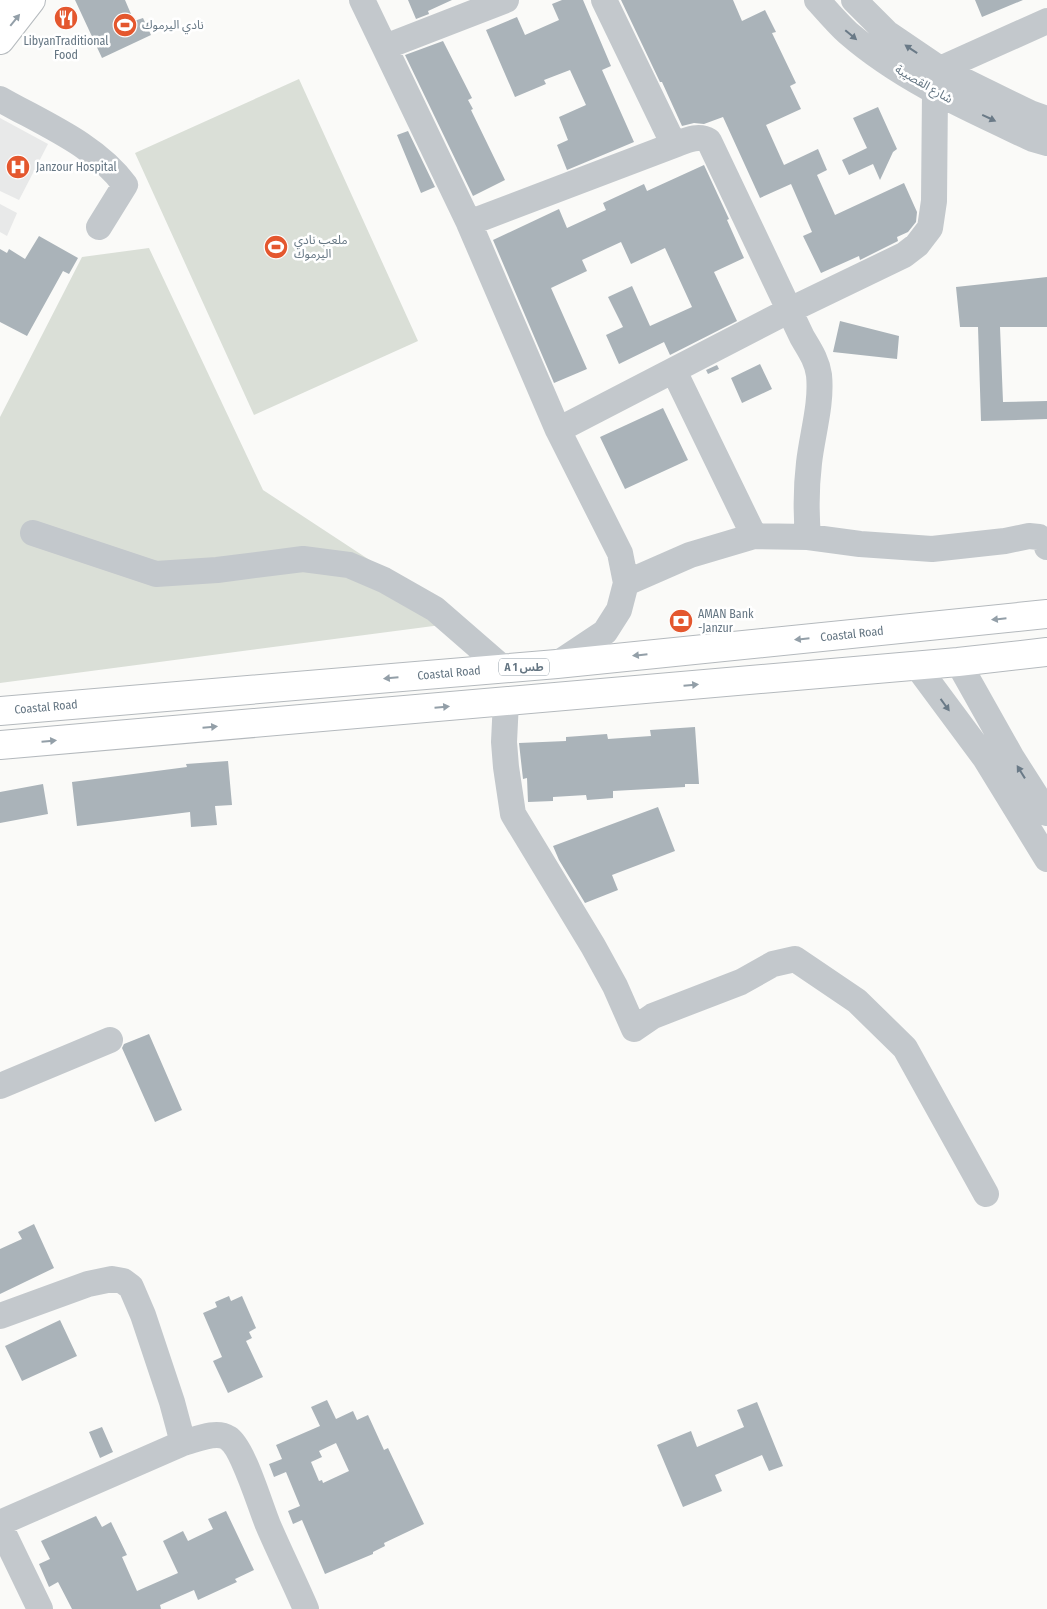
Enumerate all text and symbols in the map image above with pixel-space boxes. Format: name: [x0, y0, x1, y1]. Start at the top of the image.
restaurant icon: LibyanTraditional Food: [53, 5, 79, 31]
sports icon: نادي اليرموك: [112, 12, 138, 38]
one-way arrow: [10, 14, 21, 27]
place label: نادي اليرموك: [142, 18, 204, 35]
one-way arrow: [844, 29, 856, 41]
place label: LibyanTraditional Food: [24, 34, 108, 62]
one-way arrow: [904, 44, 917, 54]
street label: شارع القصيبة: [892, 62, 955, 108]
one-way arrow: [982, 115, 996, 123]
hospital icon: Janzour Hospital: [5, 154, 31, 180]
place label: Janzour Hospital: [36, 160, 117, 174]
place label: ملعب نادي اليرموك: [294, 233, 348, 261]
sports icon: ملعب نادي اليرموك: [263, 234, 289, 260]
place label: AMAN Bank -Janzur: [698, 607, 754, 635]
bank icon: AMAN Bank -Janzur: [668, 608, 694, 634]
one-way arrow: [990, 615, 1006, 623]
street label: Coastal Road: [820, 624, 884, 644]
one-way arrow: [794, 635, 810, 643]
one-way arrow: [632, 651, 648, 659]
road number: A 1 طس: [499, 659, 549, 676]
street label: Coastal Road: [417, 663, 481, 683]
one-way arrow: [383, 674, 399, 682]
one-way arrow: [683, 681, 699, 689]
street label: Coastal Road: [14, 697, 78, 717]
one-way arrow: [940, 698, 950, 712]
one-way arrow: [434, 702, 450, 710]
one-way arrow: [203, 722, 219, 730]
one-way arrow: [41, 737, 57, 745]
one-way arrow: [1017, 765, 1026, 778]

